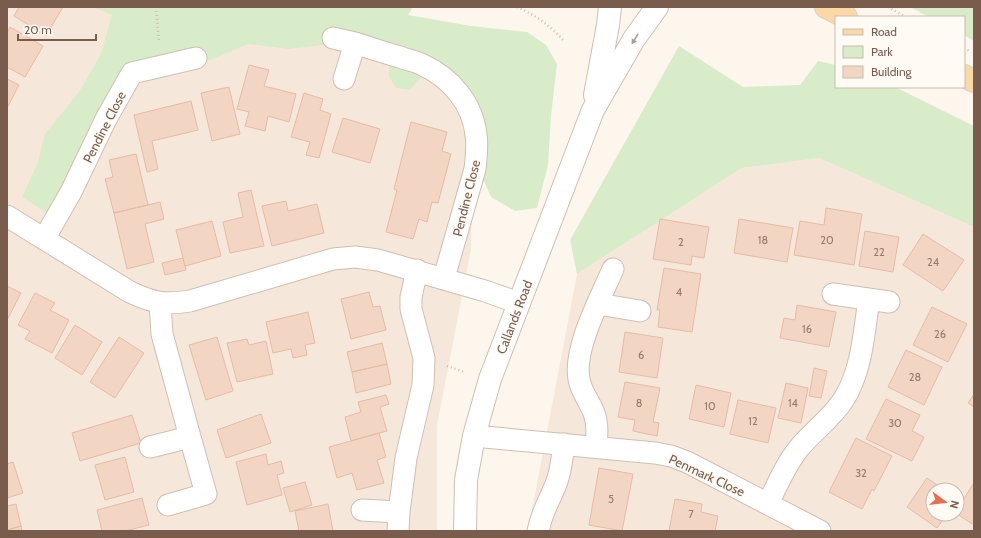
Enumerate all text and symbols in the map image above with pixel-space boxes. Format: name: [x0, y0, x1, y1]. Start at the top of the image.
scale bar: [18, 16, 96, 42]
legend: [835, 16, 965, 88]
text: 20 m: [24, 22, 52, 37]
text: Road: [871, 24, 897, 39]
one-way arrow: [631, 33, 638, 45]
text: Park: [871, 44, 893, 59]
text: Building: [871, 64, 913, 79]
street label: Pendine Close: [79, 88, 129, 165]
street label: Pendine Close: [449, 158, 483, 238]
house number: 18: [758, 233, 768, 247]
house number: 20: [820, 233, 834, 247]
house number: 2: [678, 235, 684, 249]
house number: 22: [873, 245, 885, 259]
house number: 24: [927, 255, 940, 269]
street label: Callands Road: [493, 278, 535, 356]
house number: 4: [676, 285, 683, 299]
house number: 16: [802, 322, 812, 336]
house number: 26: [934, 327, 946, 341]
house number: 6: [638, 348, 644, 362]
house number: 28: [909, 370, 921, 384]
house number: 8: [636, 396, 642, 410]
house number: 14: [788, 396, 799, 410]
house number: 10: [704, 399, 716, 413]
house number: 12: [748, 414, 758, 428]
house number: 30: [888, 416, 902, 430]
street label: Penmark Close: [667, 450, 748, 500]
house number: 32: [855, 466, 867, 480]
north arrow: [925, 482, 965, 522]
house number: 5: [608, 492, 614, 506]
text: N: [947, 499, 962, 510]
house number: 7: [688, 507, 694, 521]

